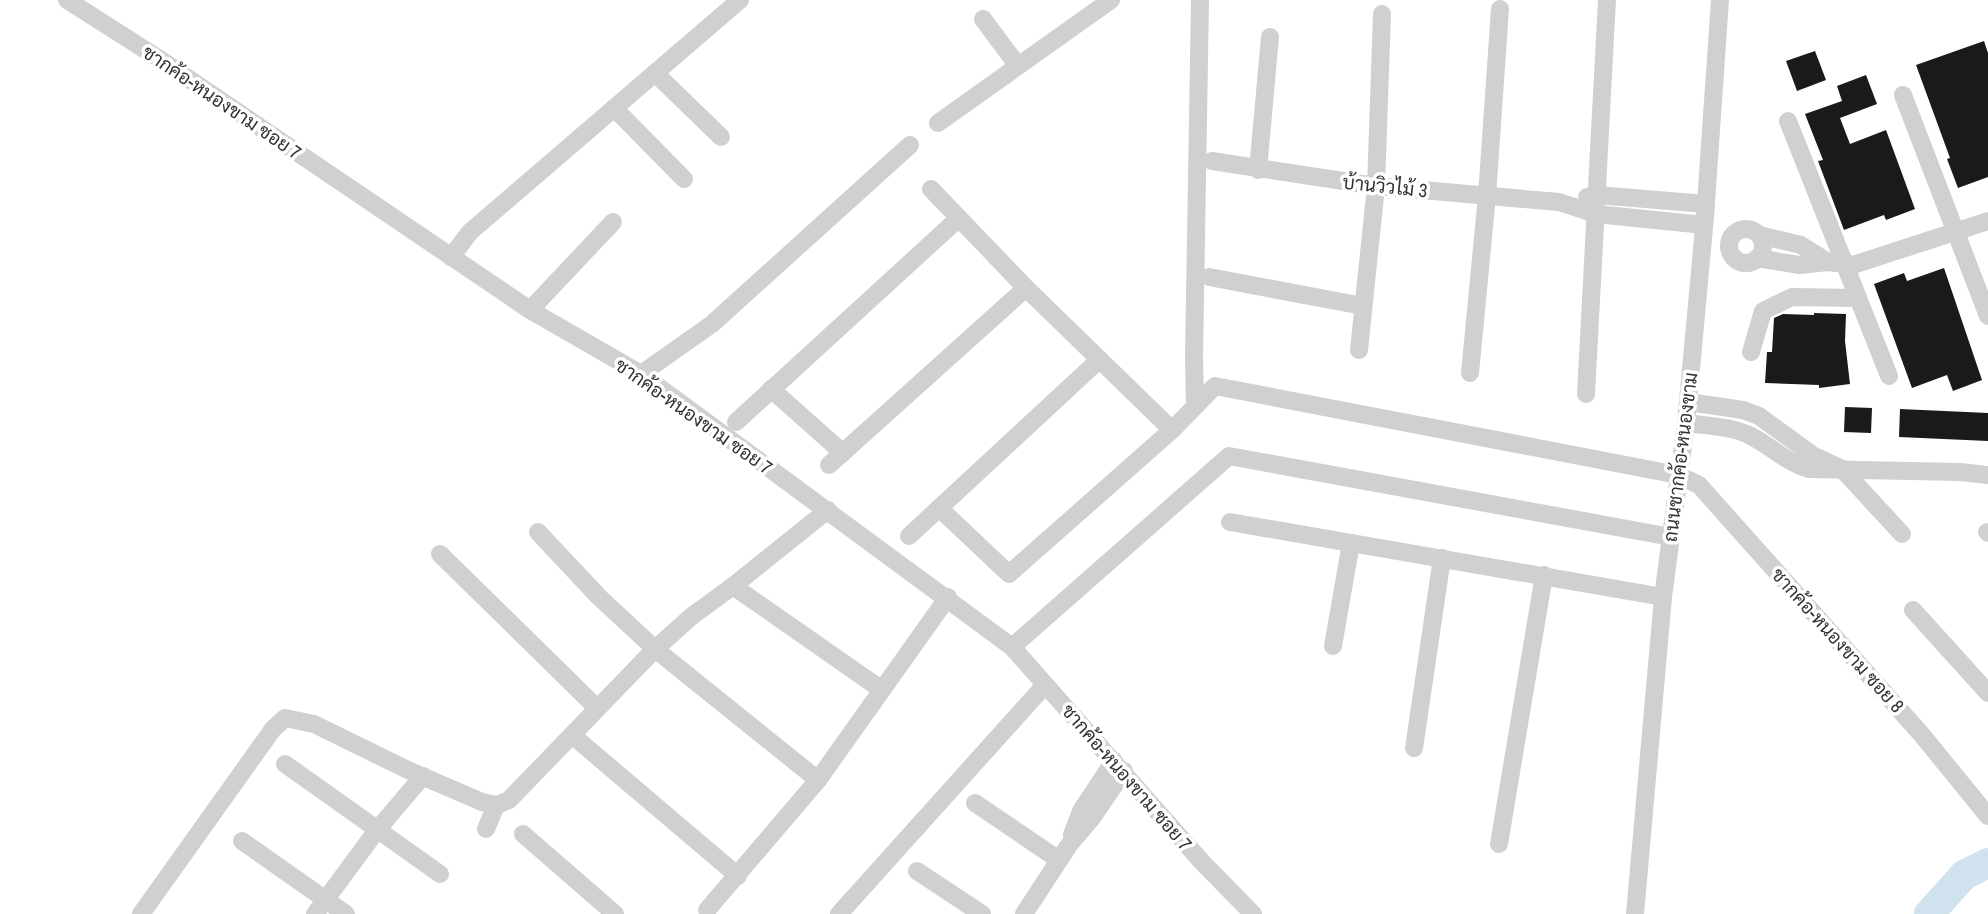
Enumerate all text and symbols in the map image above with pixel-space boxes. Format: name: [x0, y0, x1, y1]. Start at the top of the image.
street label: ชากค้อ-หนองขาม ซอย 7: [137, 39, 307, 165]
street label: บ้านวิวไม้ 3: [1341, 169, 1429, 203]
street label: ชากค้อ-หนองขาม ซอย 7: [610, 352, 778, 480]
street label: ถนนชากค้อ-หนองขาม: [1657, 371, 1703, 543]
street label: ชากค้อ-หนองขาม ซอย 8: [1766, 562, 1910, 718]
street label: ชากค้อ-หนองขาม ซอย 7: [1056, 698, 1198, 856]

